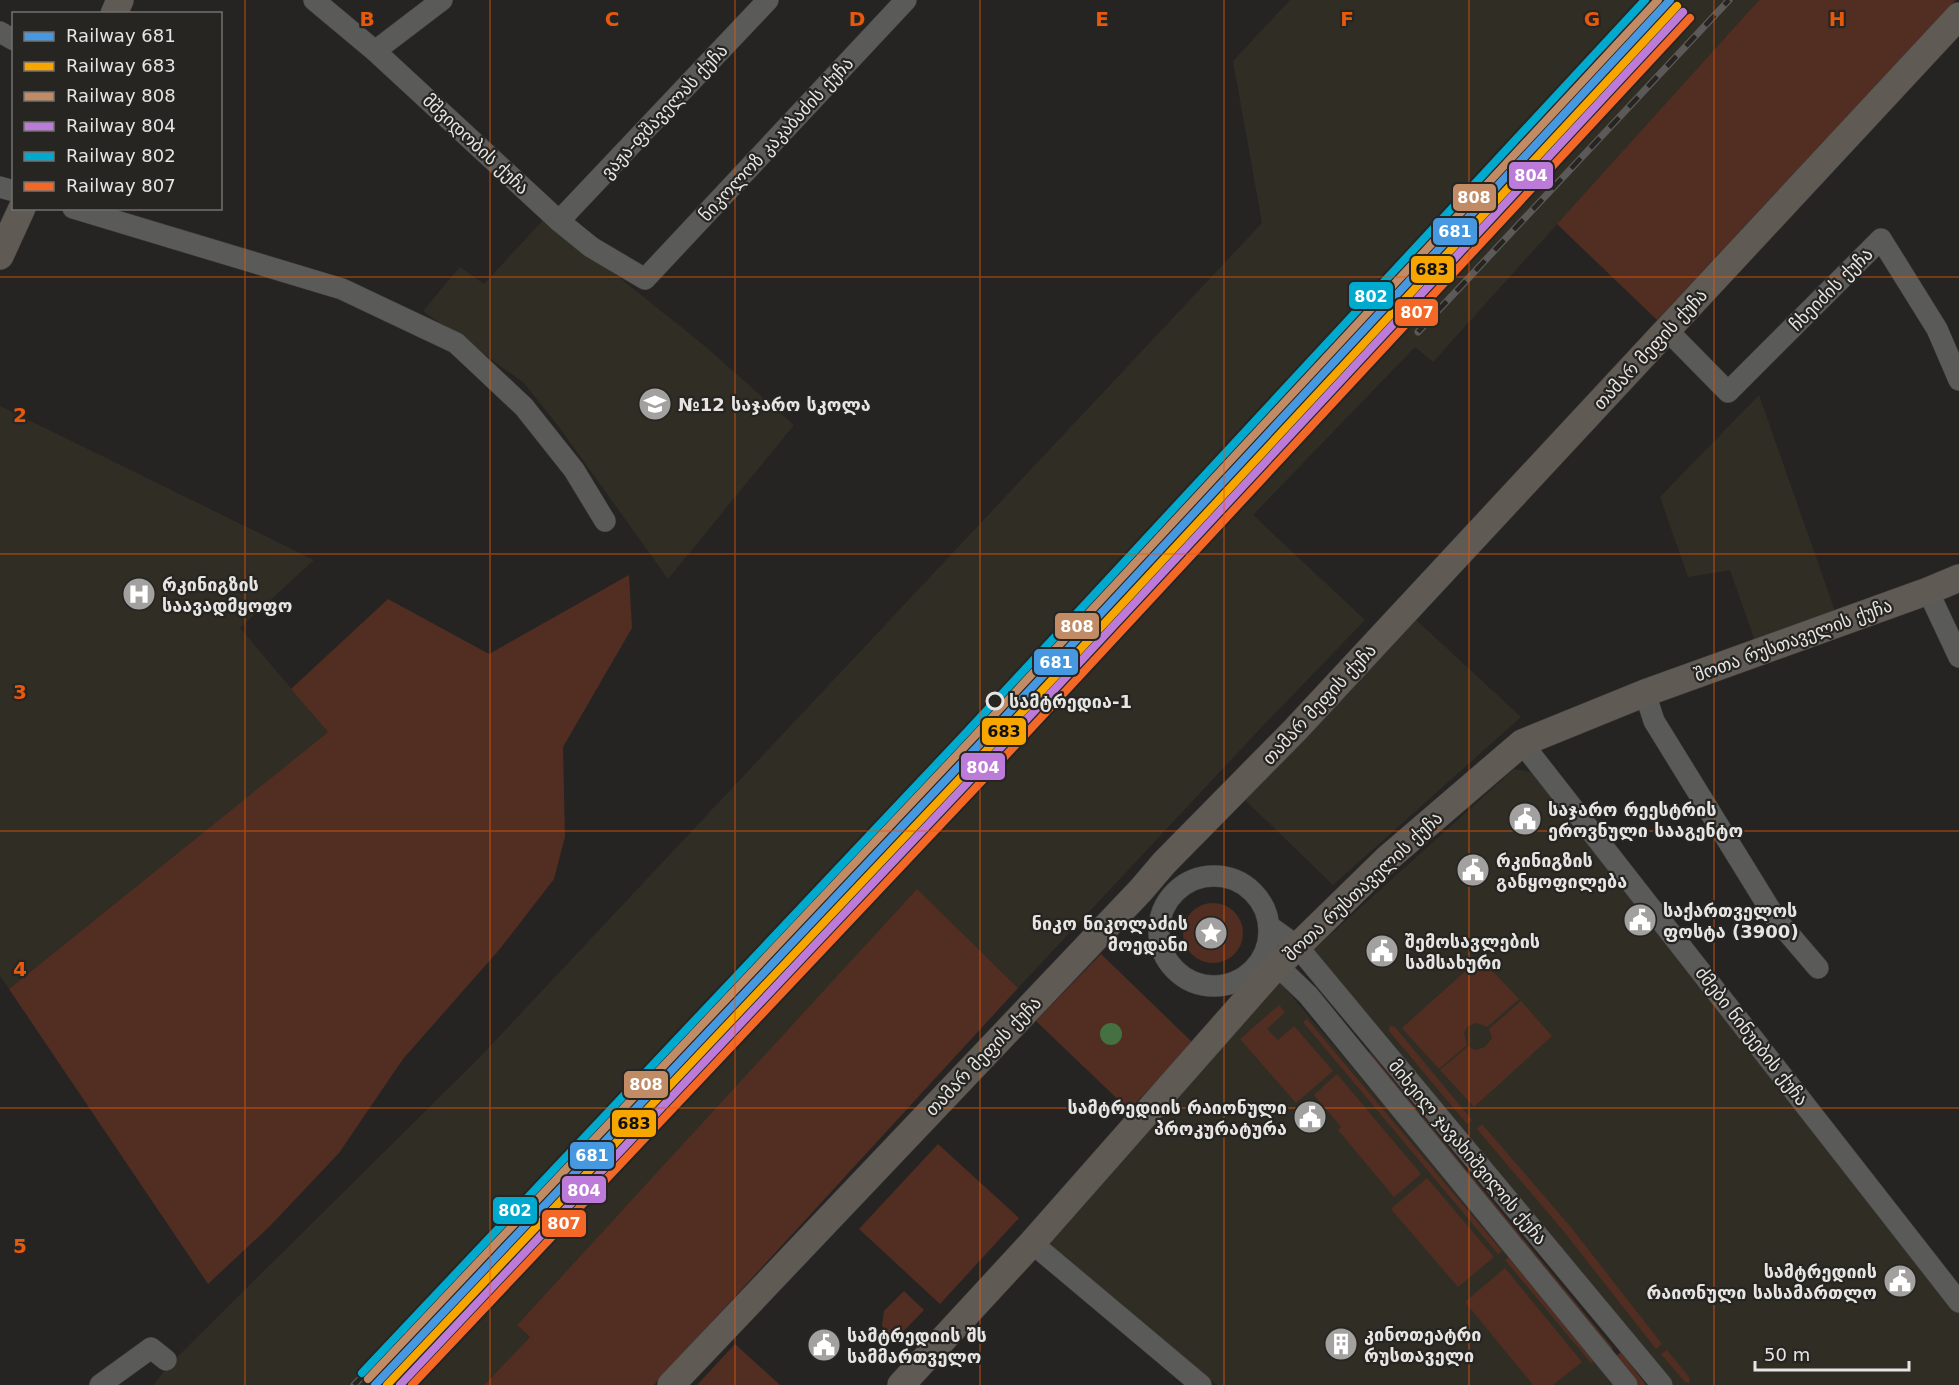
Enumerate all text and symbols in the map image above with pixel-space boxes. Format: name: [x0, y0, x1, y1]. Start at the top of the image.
text: B: [359, 7, 375, 31]
text: C: [605, 7, 619, 31]
text: D: [849, 7, 865, 31]
text: E: [1095, 7, 1109, 31]
text: F: [1340, 7, 1354, 31]
text: G: [1584, 7, 1600, 31]
text: H: [1829, 7, 1845, 31]
legend: [12, 12, 222, 210]
text: Railway 681: [66, 25, 176, 46]
street label: ვაჟა-ფშაველას ქუჩა: [596, 40, 732, 182]
street label: ნიკოლოზ კაკაბაძის ქუჩა: [695, 53, 857, 225]
text: Railway 683: [66, 55, 176, 76]
text: Railway 808: [66, 85, 176, 106]
street label: მშვიდობის ქუჩა: [419, 90, 533, 198]
text: Railway 804: [66, 115, 176, 136]
text: Railway 802: [66, 145, 176, 166]
line badge: 804: [1508, 161, 1554, 190]
text: 804: [1514, 166, 1548, 185]
text: Railway 807: [66, 175, 176, 196]
line badge: 808: [1452, 183, 1497, 212]
text: 808: [1457, 188, 1491, 207]
line badge: 681: [1432, 217, 1478, 246]
text: 681: [1438, 222, 1472, 241]
street label: ჩხეიძის ქუჩა: [1785, 243, 1877, 335]
line badge: 683: [1410, 255, 1455, 284]
text: 683: [1415, 260, 1449, 279]
line badge: 802: [1348, 281, 1394, 310]
street label: თამარ მეფის ქუჩა: [1589, 284, 1711, 414]
text: 802: [1354, 287, 1388, 306]
line badge: 807: [1394, 298, 1439, 327]
text: 807: [1400, 303, 1434, 322]
school or university icon: №12 საჯარო სკოლა: [637, 386, 673, 422]
place label: №12 საჯარო სკოლა: [678, 394, 871, 415]
text: 2: [13, 403, 27, 427]
place label: რკინიგზის საავადმყოფო: [162, 574, 292, 616]
hospital icon: რკინიგზის საავადმყოფო: [121, 576, 157, 612]
street label: შოთა რუსთაველის ქუჩა: [1691, 594, 1895, 686]
line badge: 808: [1054, 612, 1100, 640]
text: 808: [1060, 617, 1094, 636]
street label: თამარ მეფის ქუჩა: [1258, 639, 1380, 769]
line badge: 681: [1033, 648, 1079, 676]
text: 681: [1039, 653, 1073, 672]
text: 3: [13, 680, 27, 704]
place label: სამტრედია-1: [1009, 691, 1132, 712]
marker: სამტრედია-1: [986, 692, 1004, 710]
line badge: 683: [981, 717, 1027, 746]
text: 683: [987, 722, 1021, 741]
line badge: 804: [960, 752, 1006, 781]
text: 804: [966, 758, 1000, 777]
place label: საჯარო რეესტრის ეროვნული სააგენტო: [1548, 799, 1743, 841]
public building icon: საჯარო რეესტრის ეროვნული სააგენტო: [1507, 801, 1543, 837]
street label: შოთა რუსთაველის ქუჩა: [1280, 807, 1446, 965]
place label: რკინიგზის განყოფილება: [1496, 850, 1627, 892]
public building icon: რკინიგზის განყოფილება: [1455, 852, 1491, 888]
place label: საქართველოს ფოსტა (3900): [1663, 900, 1799, 942]
public building icon: საქართველოს ფოსტა (3900): [1622, 902, 1658, 938]
place label: ნიკო ნიკოლაძის მოედანი: [1032, 913, 1188, 955]
place icon: ნიკო ნიკოლაძის მოედანი: [1193, 915, 1229, 951]
place label: შემოსავლების სამსახური: [1405, 931, 1540, 973]
public building icon: შემოსავლების სამსახური: [1364, 933, 1400, 969]
text: 4: [13, 957, 27, 981]
street label: ძმები ნინუების ქუჩა: [1691, 963, 1813, 1109]
street label: თამარ მეფის ქუჩა: [921, 992, 1045, 1120]
street label: მიხეილ ჯავახიშვილის ქუჩა: [1385, 1055, 1551, 1249]
line badge: 808: [623, 1070, 669, 1099]
text: 808: [629, 1075, 663, 1094]
place label: სამტრედიის რაიონული პროკურატურა: [1067, 1097, 1287, 1139]
public building icon: სამტრედიის რაიონული პროკურატურა: [1292, 1099, 1328, 1135]
line badge: 683: [611, 1109, 657, 1138]
text: 683: [617, 1114, 651, 1133]
line badge: 681: [569, 1141, 615, 1170]
text: 681: [575, 1146, 609, 1165]
line badge: 804: [561, 1175, 607, 1204]
text: 804: [567, 1181, 601, 1200]
line badge: 802: [492, 1196, 538, 1225]
text: 802: [498, 1201, 532, 1220]
line badge: 807: [541, 1209, 587, 1238]
text: 807: [547, 1214, 581, 1233]
text: 5: [13, 1234, 27, 1258]
place label: სამტრედიის რაიონული სასამართლო: [1646, 1261, 1877, 1303]
public building icon: სამტრედიის რაიონული სასამართლო: [1882, 1263, 1918, 1299]
place label: კინოთეატრი რუსთაველი: [1364, 1324, 1481, 1366]
place label: სამტრედიის შს სამმართველო: [847, 1325, 987, 1367]
building icon: კინოთეატრი რუსთაველი: [1323, 1326, 1359, 1362]
public building icon: სამტრედიის შს სამმართველო: [806, 1327, 842, 1363]
scale bar: [1755, 1334, 1910, 1372]
text: 50 m: [1764, 1344, 1810, 1365]

